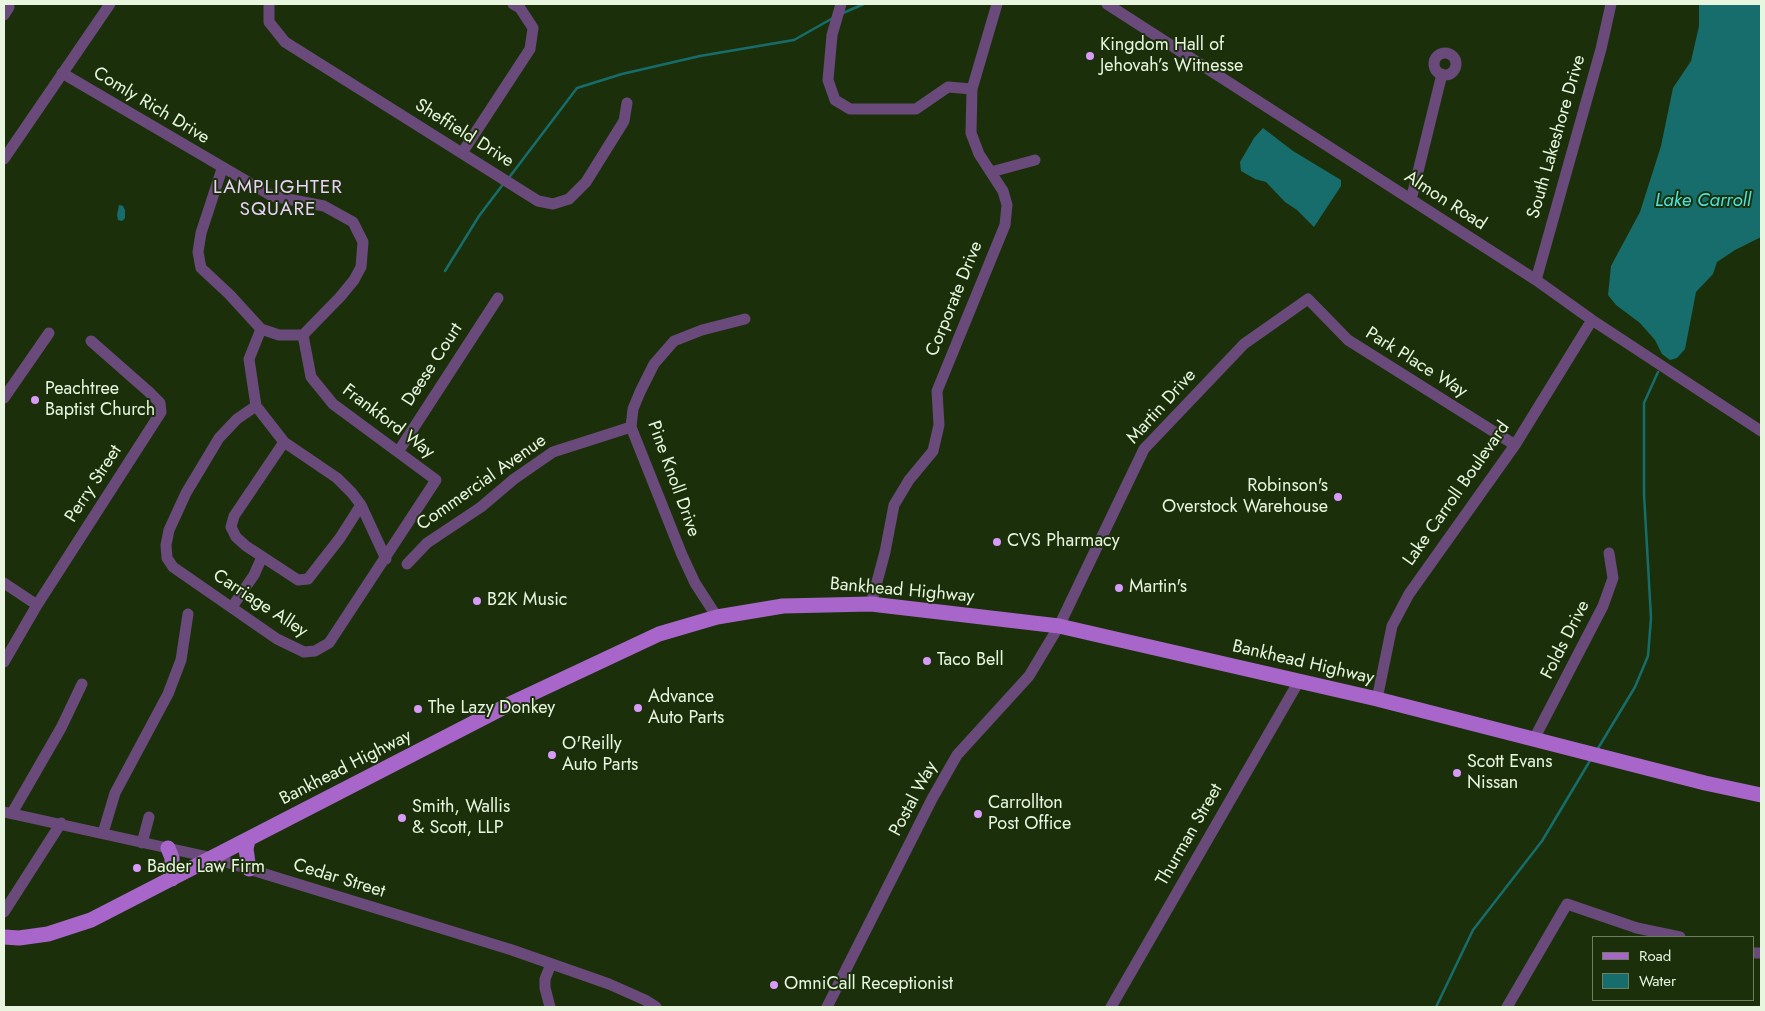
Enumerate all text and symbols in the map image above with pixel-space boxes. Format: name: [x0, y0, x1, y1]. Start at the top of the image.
place label: Kingdom Hall of Jehovah’s Witnesse: [1100, 35, 1243, 78]
marker: Kingdom Hall of Jehovah’s Witnesse: [1084, 50, 1096, 62]
street label: South Lakeshore Drive: [1523, 53, 1591, 221]
street label: Comly Rich Drive: [89, 63, 213, 149]
street label: Sheffield Drive: [411, 95, 517, 173]
street label: Almon Road: [1400, 166, 1490, 236]
district label: LAMPLIGHTER SQUARE: [212, 177, 344, 221]
water label: Lake Carroll: [1655, 190, 1751, 212]
street label: Corporate Drive: [922, 238, 988, 360]
street label: Deese Court: [398, 319, 468, 411]
street label: Park Place Way: [1361, 323, 1471, 403]
street label: Martin Drive: [1123, 365, 1201, 449]
place label: Peachtree Baptist Church: [45, 379, 155, 422]
street label: Frankford Way: [338, 380, 438, 464]
marker: Peachtree Baptist Church: [29, 394, 41, 406]
street label: Pine Knoll Drive: [642, 418, 704, 540]
street label: Lake Carroll Boulevard: [1399, 418, 1515, 570]
street label: Commercial Avenue: [413, 430, 551, 536]
street label: Perry Street: [61, 441, 127, 527]
place label: Robinson's Overstock Warehouse: [1162, 476, 1328, 518]
marker: Robinson's Overstock Warehouse: [1332, 491, 1344, 503]
place label: CVS Pharmacy: [1007, 531, 1120, 553]
marker: CVS Pharmacy: [991, 536, 1003, 548]
street label: Carriage Alley: [209, 565, 311, 643]
street label: Bankhead Highway: [829, 574, 975, 608]
place label: Martin's: [1129, 577, 1187, 599]
marker: Martin's: [1113, 582, 1125, 594]
place label: B2K Music: [487, 590, 567, 612]
marker: B2K Music: [471, 595, 483, 607]
street label: Folds Drive: [1537, 597, 1595, 683]
street label: Bankhead Highway: [1230, 636, 1376, 690]
place label: Taco Bell: [937, 650, 1004, 672]
marker: Taco Bell: [921, 655, 933, 667]
place label: Advance Auto Parts: [648, 687, 724, 730]
place label: The Lazy Donkey: [428, 698, 555, 720]
marker: Advance Auto Parts: [632, 702, 644, 714]
marker: The Lazy Donkey: [412, 703, 424, 715]
street label: Bankhead Highway: [276, 725, 416, 811]
place label: O'Reilly Auto Parts: [562, 734, 638, 776]
marker: O'Reilly Auto Parts: [546, 749, 558, 761]
place label: Scott Evans Nissan: [1467, 752, 1553, 794]
street label: Postal Way: [885, 758, 943, 840]
marker: Scott Evans Nissan: [1451, 767, 1463, 779]
street label: Thurman Street: [1152, 780, 1228, 890]
place label: Carrollton Post Office: [988, 793, 1071, 836]
place label: Smith, Wallis & Scott, LLP: [412, 797, 510, 840]
marker: Carrollton Post Office: [972, 808, 984, 820]
marker: Smith, Wallis & Scott, LLP: [396, 812, 408, 824]
street label: Cedar Street: [290, 855, 388, 903]
place label: Bader Law Firm: [147, 857, 265, 879]
marker: Bader Law Firm: [131, 862, 143, 874]
legend: [1592, 936, 1755, 1001]
text: Road: [1639, 945, 1671, 967]
text: Water: [1639, 970, 1676, 992]
place label: OmniCall Receptionist: [784, 974, 953, 996]
marker: OmniCall Receptionist: [768, 979, 780, 991]

